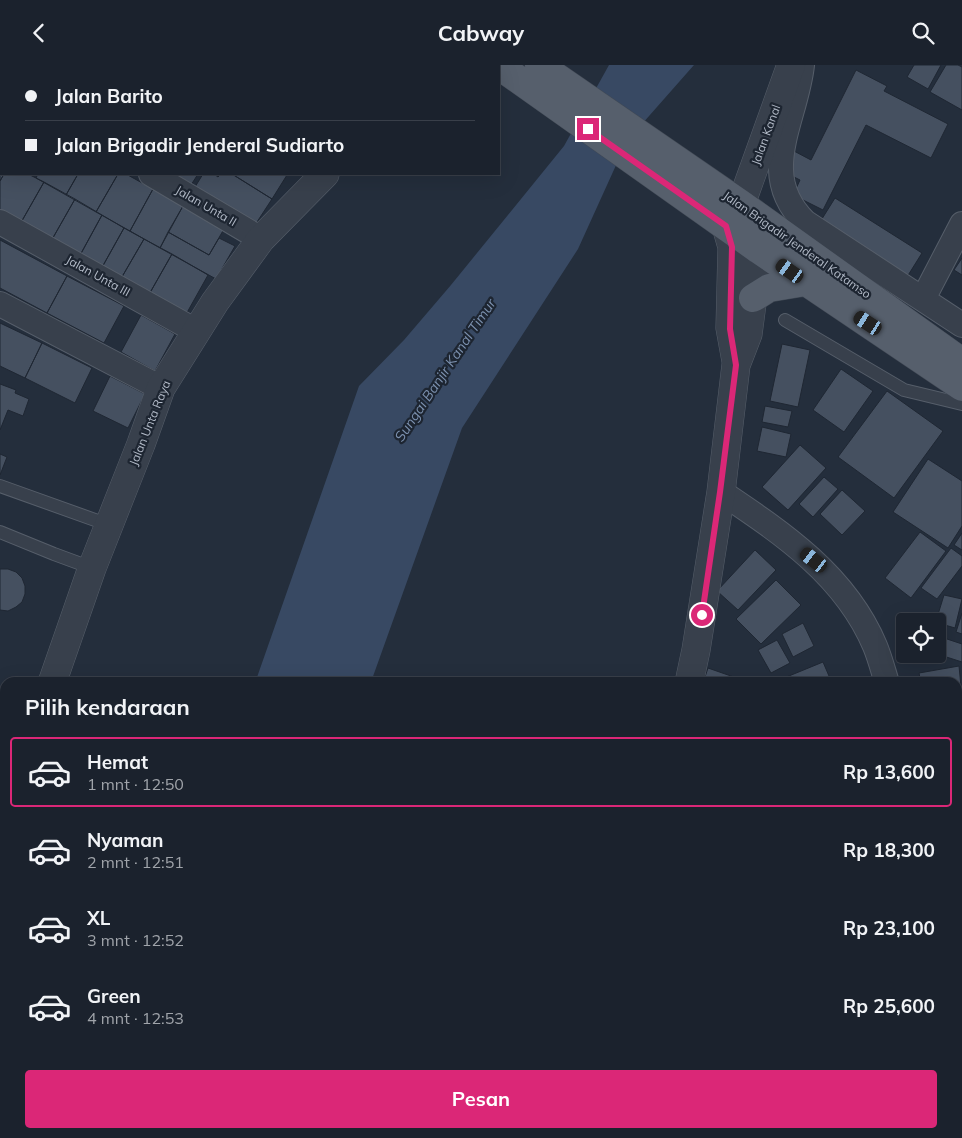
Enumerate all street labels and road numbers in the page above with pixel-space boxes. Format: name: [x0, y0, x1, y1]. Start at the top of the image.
street label: Jalan Kanal: [748, 103, 783, 167]
street label: Jalan Unta II: [173, 182, 239, 229]
street label: Jalan Brigadir Jenderal Katamso: [720, 188, 874, 302]
street label: Jalan Unta III: [64, 252, 133, 299]
street label: Jalan Unta Raya: [126, 378, 173, 468]

